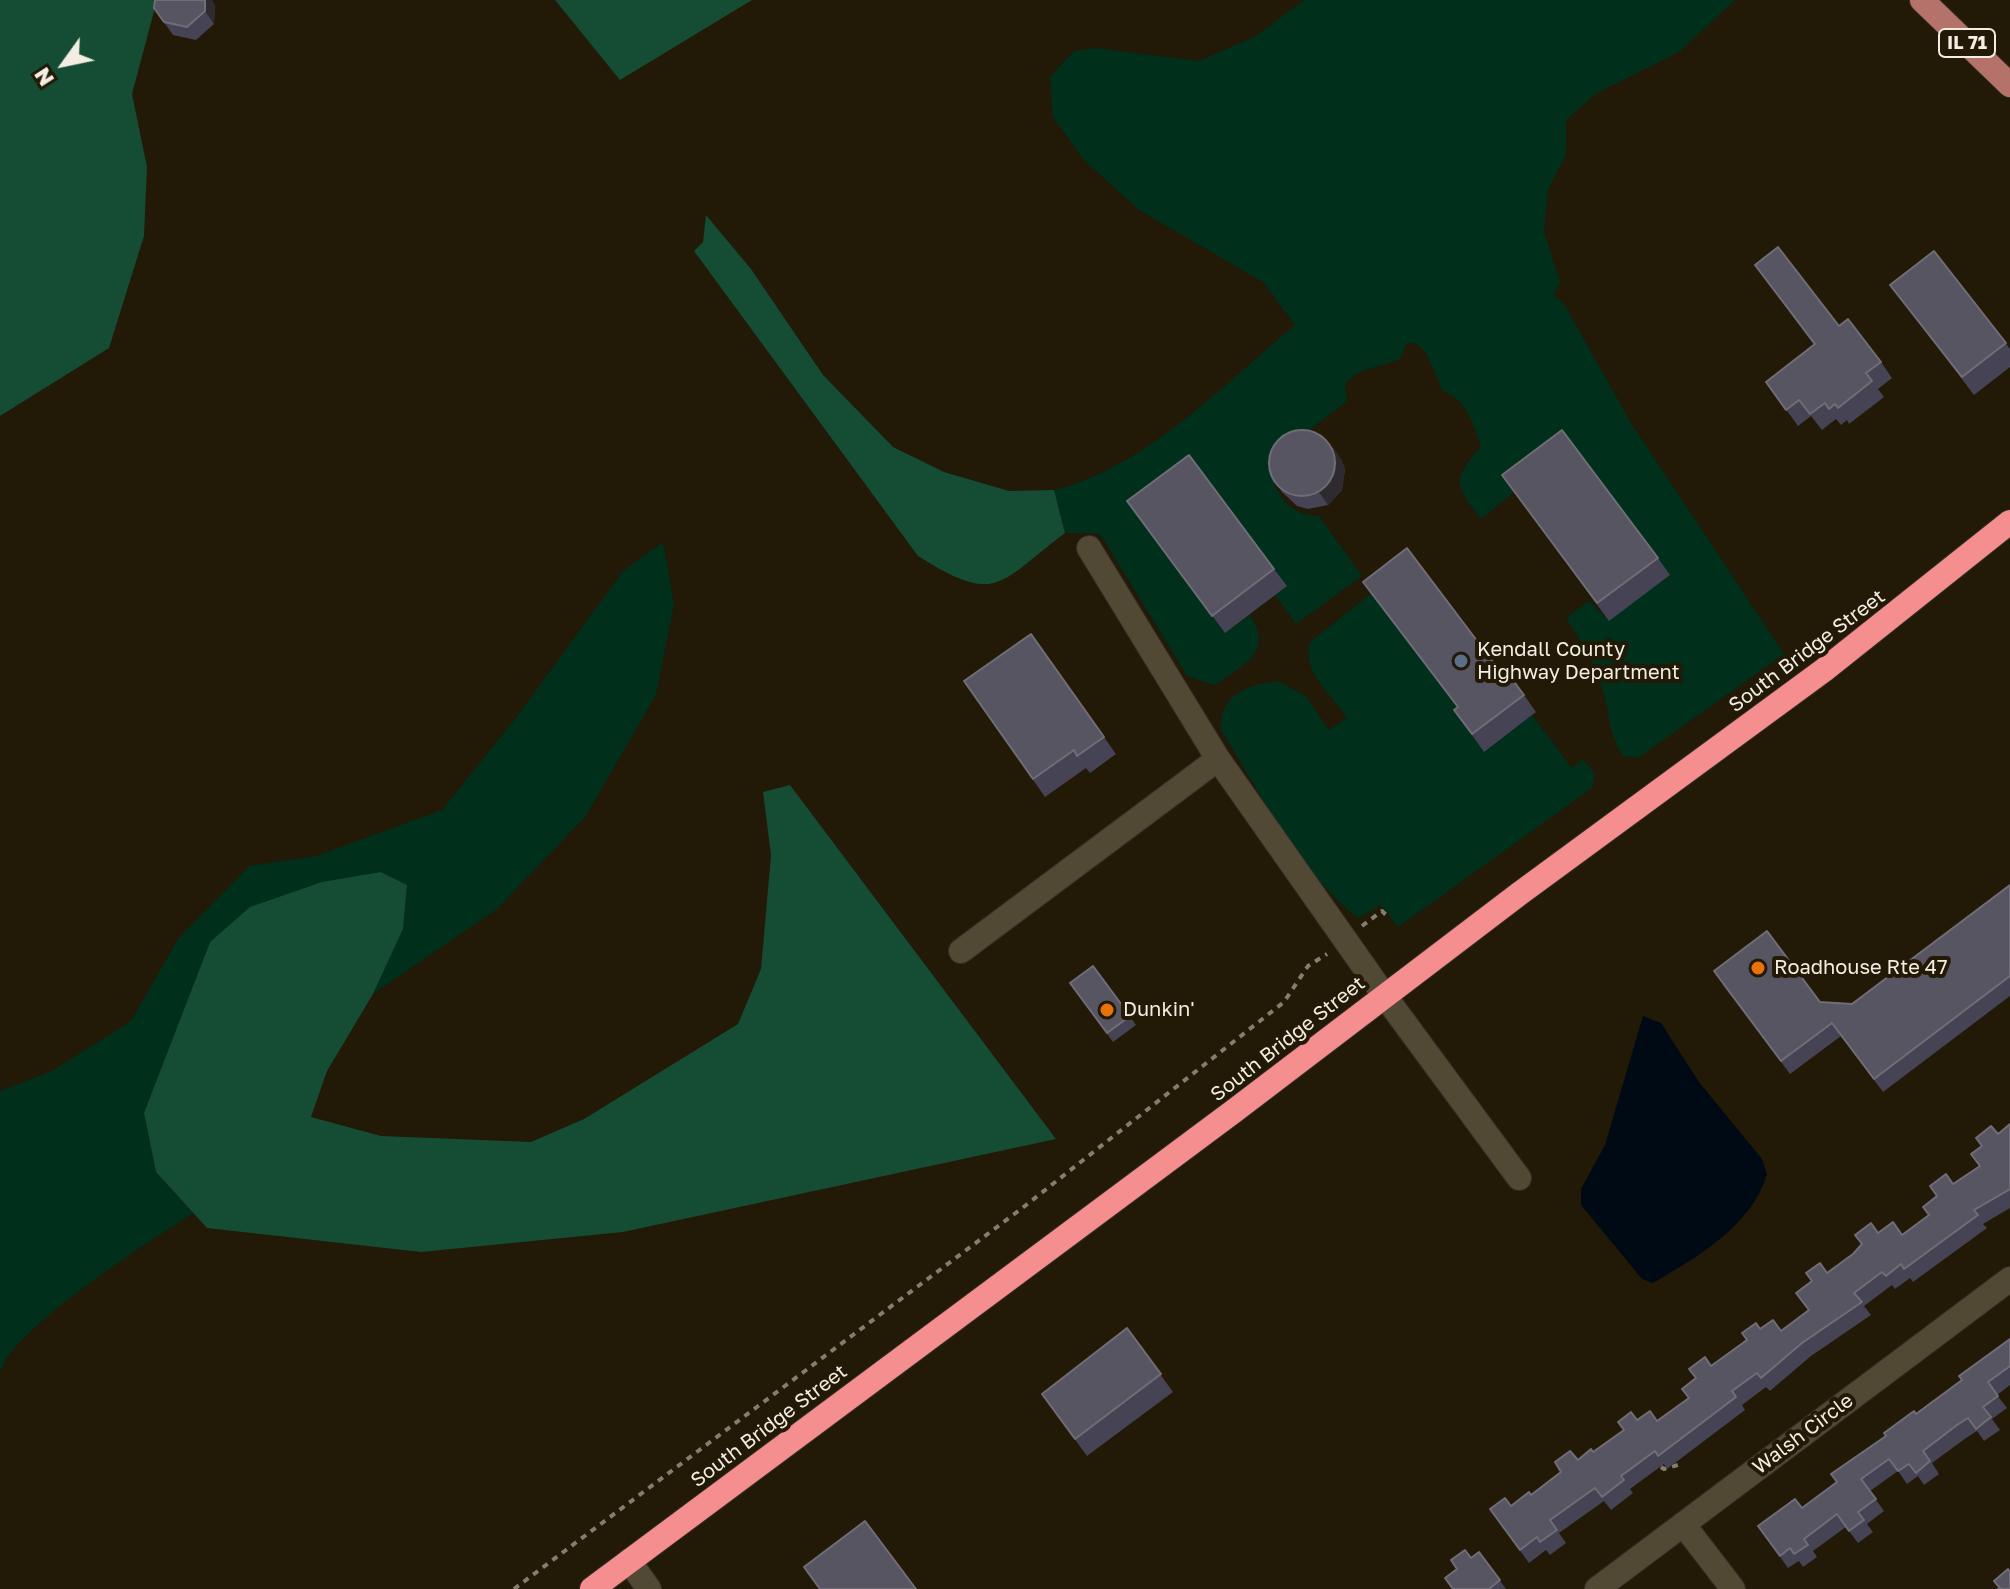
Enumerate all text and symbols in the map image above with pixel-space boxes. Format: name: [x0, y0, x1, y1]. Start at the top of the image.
north arrow: [24, 24, 104, 104]
road number: IL 71: [1939, 29, 1995, 57]
text: N: [28, 63, 59, 92]
street label: South Bridge Street: [1724, 584, 1890, 718]
place label: Kendall County Highway Department: [1477, 638, 1680, 685]
marker: Kendall County Highway Department: [1452, 652, 1470, 670]
place label: Roadhouse Rte 47: [1774, 956, 1948, 980]
marker: Roadhouse Rte 47: [1749, 959, 1767, 977]
street label: South Bridge Street: [1206, 971, 1370, 1107]
place label: Dunkin': [1123, 998, 1195, 1022]
marker: Dunkin': [1098, 1001, 1116, 1019]
street label: South Bridge Street: [686, 1359, 852, 1493]
street label: Walsh Circle: [1748, 1389, 1858, 1479]

